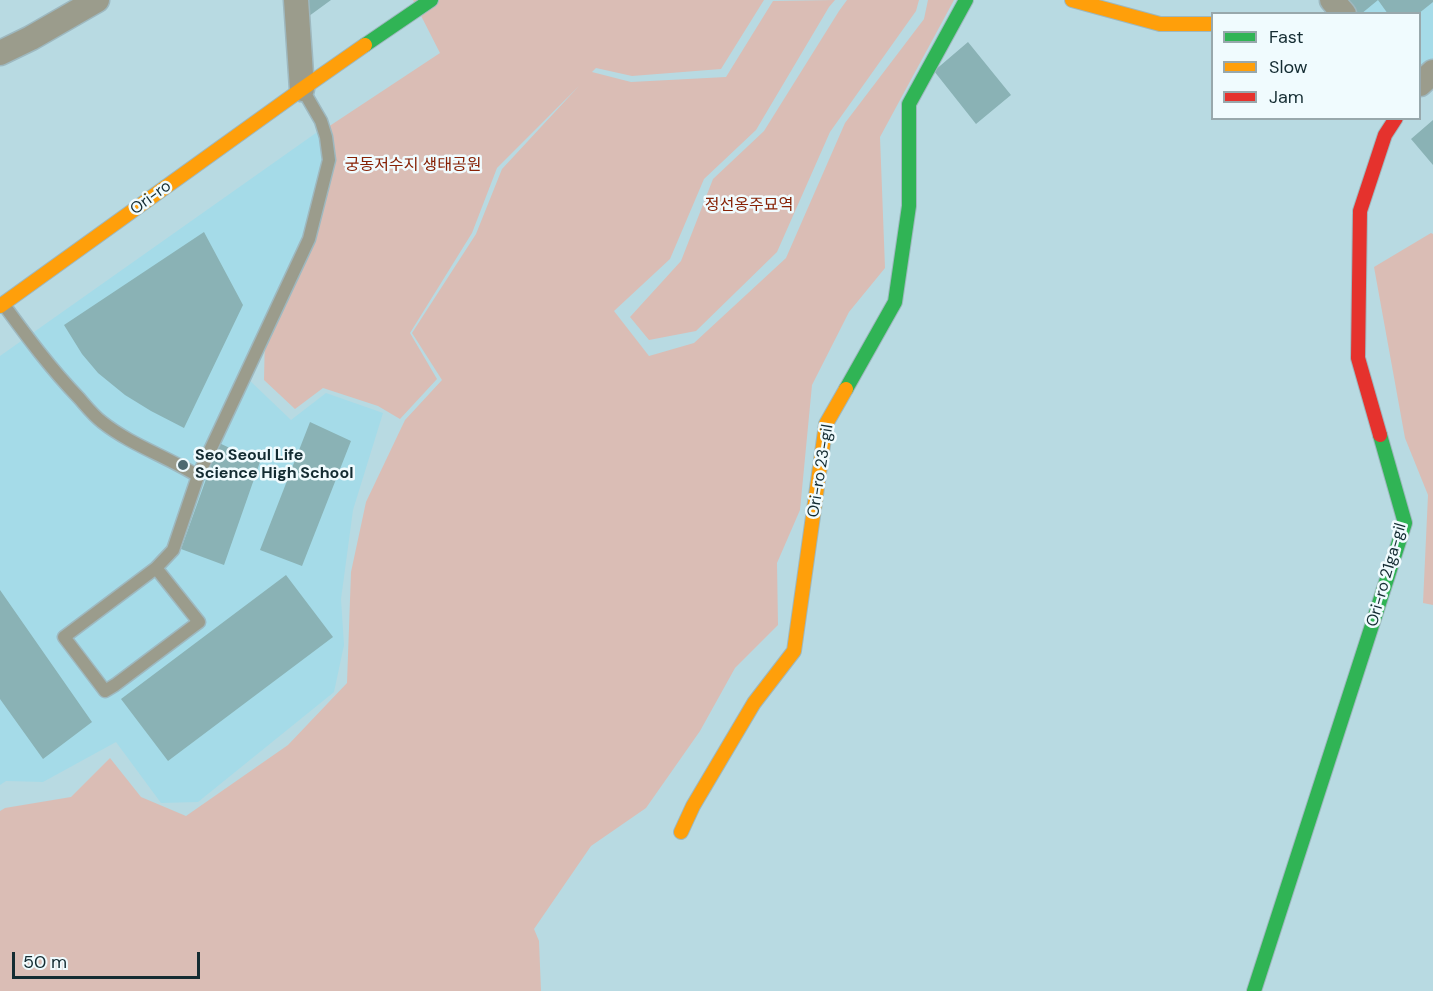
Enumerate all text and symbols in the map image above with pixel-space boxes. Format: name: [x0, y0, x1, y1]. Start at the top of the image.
legend: [1211, 12, 1421, 120]
text: Fast: [1269, 25, 1304, 49]
text: Slow: [1269, 55, 1308, 79]
text: Jam: [1269, 85, 1304, 109]
park label: 궁동저수지 생태공원: [345, 156, 481, 176]
street label: Ori-ro: [127, 177, 175, 219]
park label: 정선옹주묘역: [705, 196, 793, 216]
street label: Ori-ro 23-gil: [804, 423, 838, 519]
place label: Seo Seoul Life Science High School: [195, 446, 353, 484]
marker: Seo Seoul Life Science High School: [176, 458, 190, 472]
street label: Ori-ro 21ga-gil: [1363, 521, 1411, 629]
scale bar: [15, 940, 202, 978]
text: 50 m: [23, 950, 67, 974]

